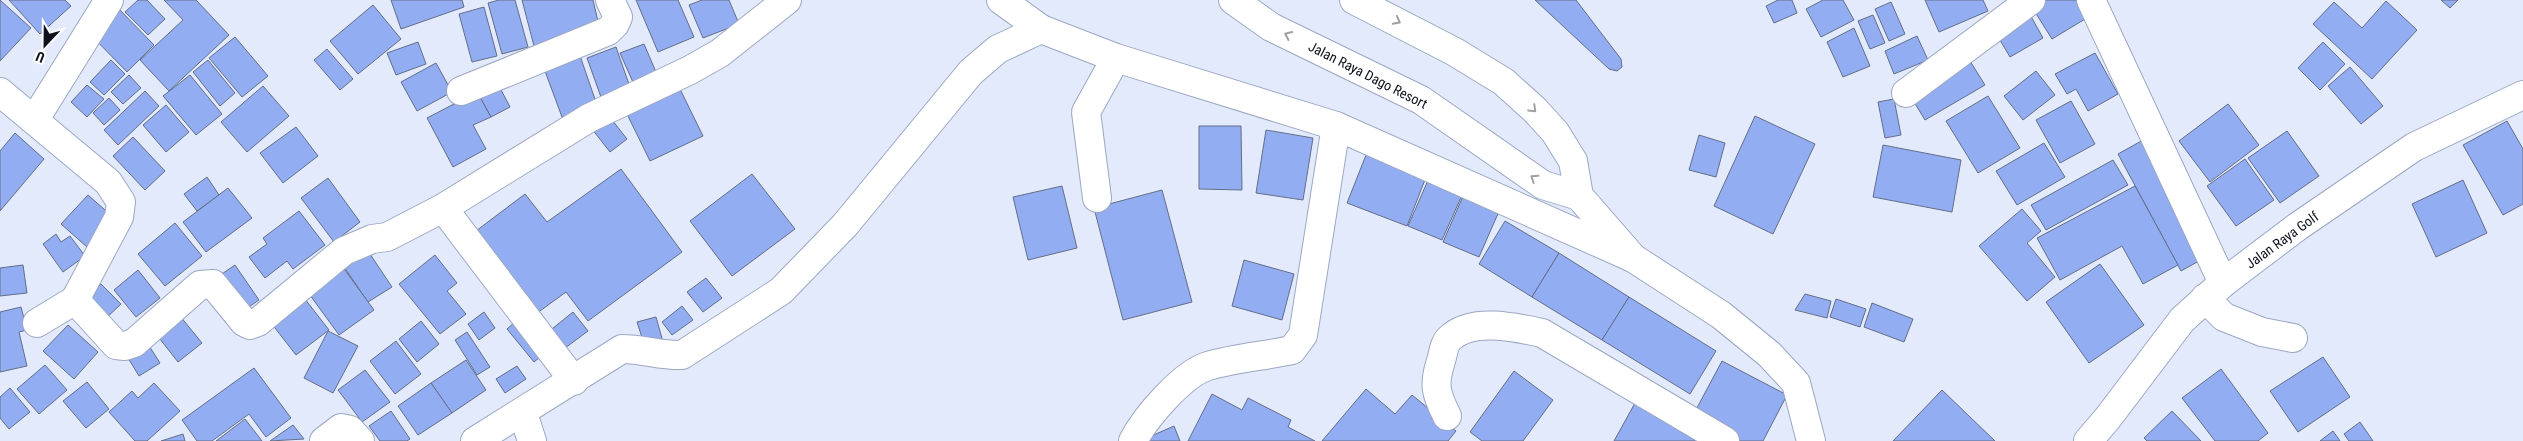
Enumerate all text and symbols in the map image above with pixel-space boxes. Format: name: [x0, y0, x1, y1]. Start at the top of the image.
one-way arrow: [1392, 15, 1401, 25]
north arrow: [20, 20, 70, 70]
one-way arrow: [1284, 31, 1293, 41]
street label: Jalan Raya Dago Resort: [1306, 38, 1430, 112]
text: U: [33, 48, 47, 66]
one-way arrow: [1528, 103, 1537, 112]
one-way arrow: [1530, 175, 1540, 184]
street label: Jalan Raya Golf: [2243, 208, 2322, 272]

